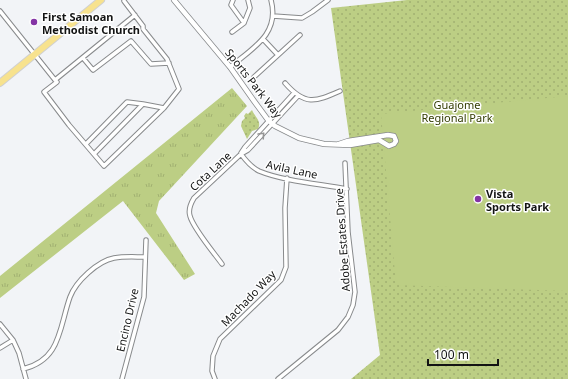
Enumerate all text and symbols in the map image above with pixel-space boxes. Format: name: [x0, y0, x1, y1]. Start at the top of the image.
place label: First Samoan Methodist Church: [42, 9, 140, 37]
marker: First Samoan Methodist Church: [29, 17, 39, 27]
street label: Sports Park Way: [222, 45, 286, 121]
park label: Guajome Regional Park: [421, 97, 493, 125]
one-way arrow: [257, 132, 265, 140]
street label: Cota Lane: [186, 148, 234, 194]
street label: Avila Lane: [265, 156, 319, 182]
place label: Vista Sports Park: [486, 186, 549, 214]
street label: Adobe Estates Drive: [331, 188, 353, 292]
marker: Vista Sports Park: [473, 194, 483, 204]
street label: Machado Way: [217, 266, 279, 329]
street label: Encino Drive: [112, 287, 142, 353]
scale bar: [428, 341, 498, 367]
text: 100 m: [434, 346, 469, 363]

